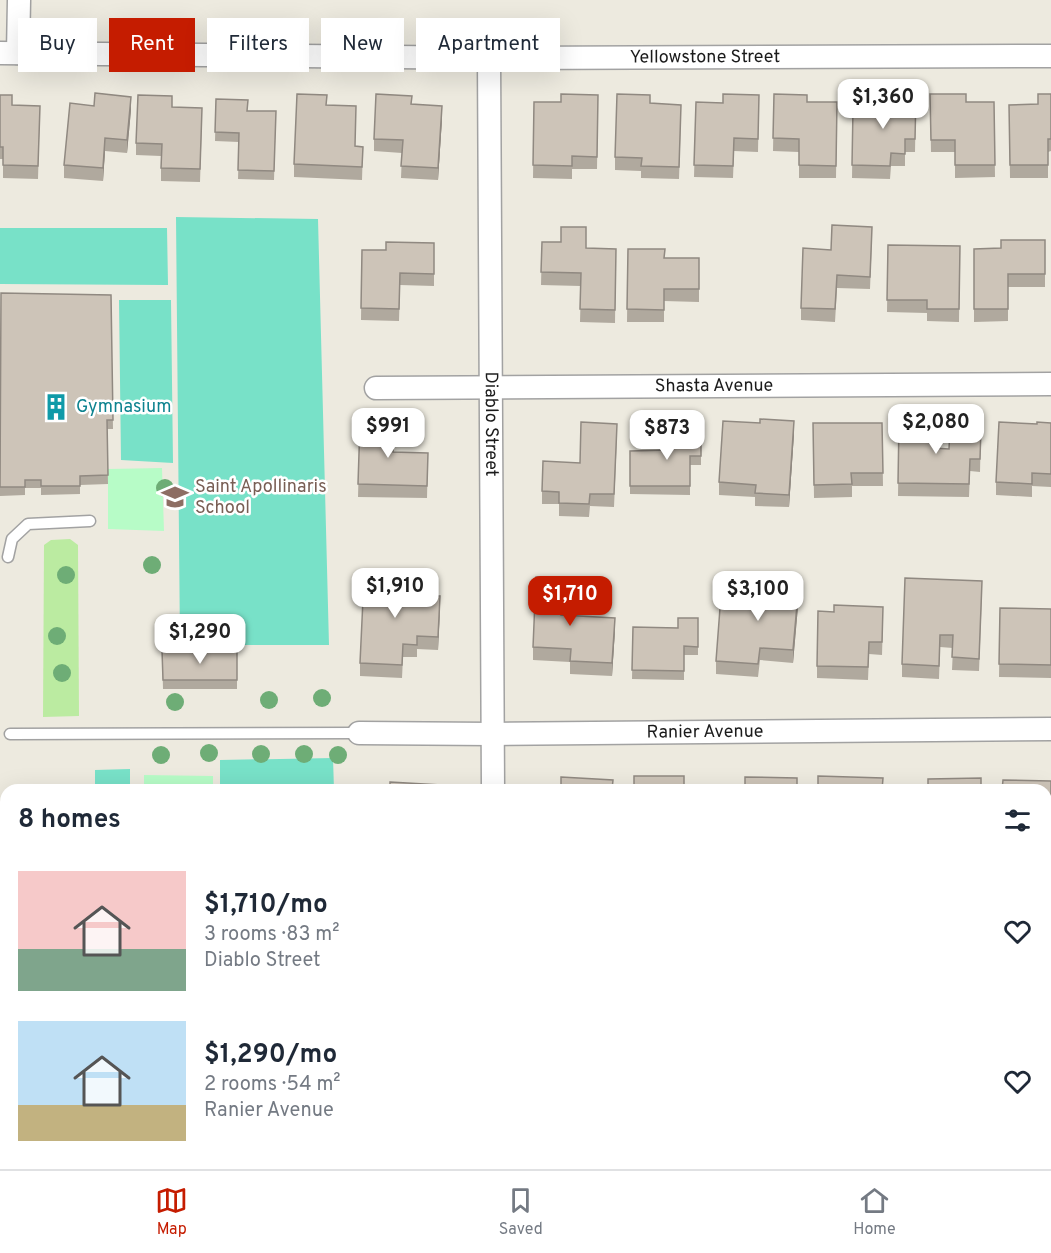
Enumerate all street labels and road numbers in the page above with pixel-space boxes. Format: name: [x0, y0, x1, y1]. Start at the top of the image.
street label: Yellowstone Street: [630, 45, 780, 69]
street label: Diablo Street: [479, 371, 503, 477]
street label: Shasta Avenue: [655, 374, 773, 398]
street label: Ranier Avenue: [646, 720, 764, 744]

